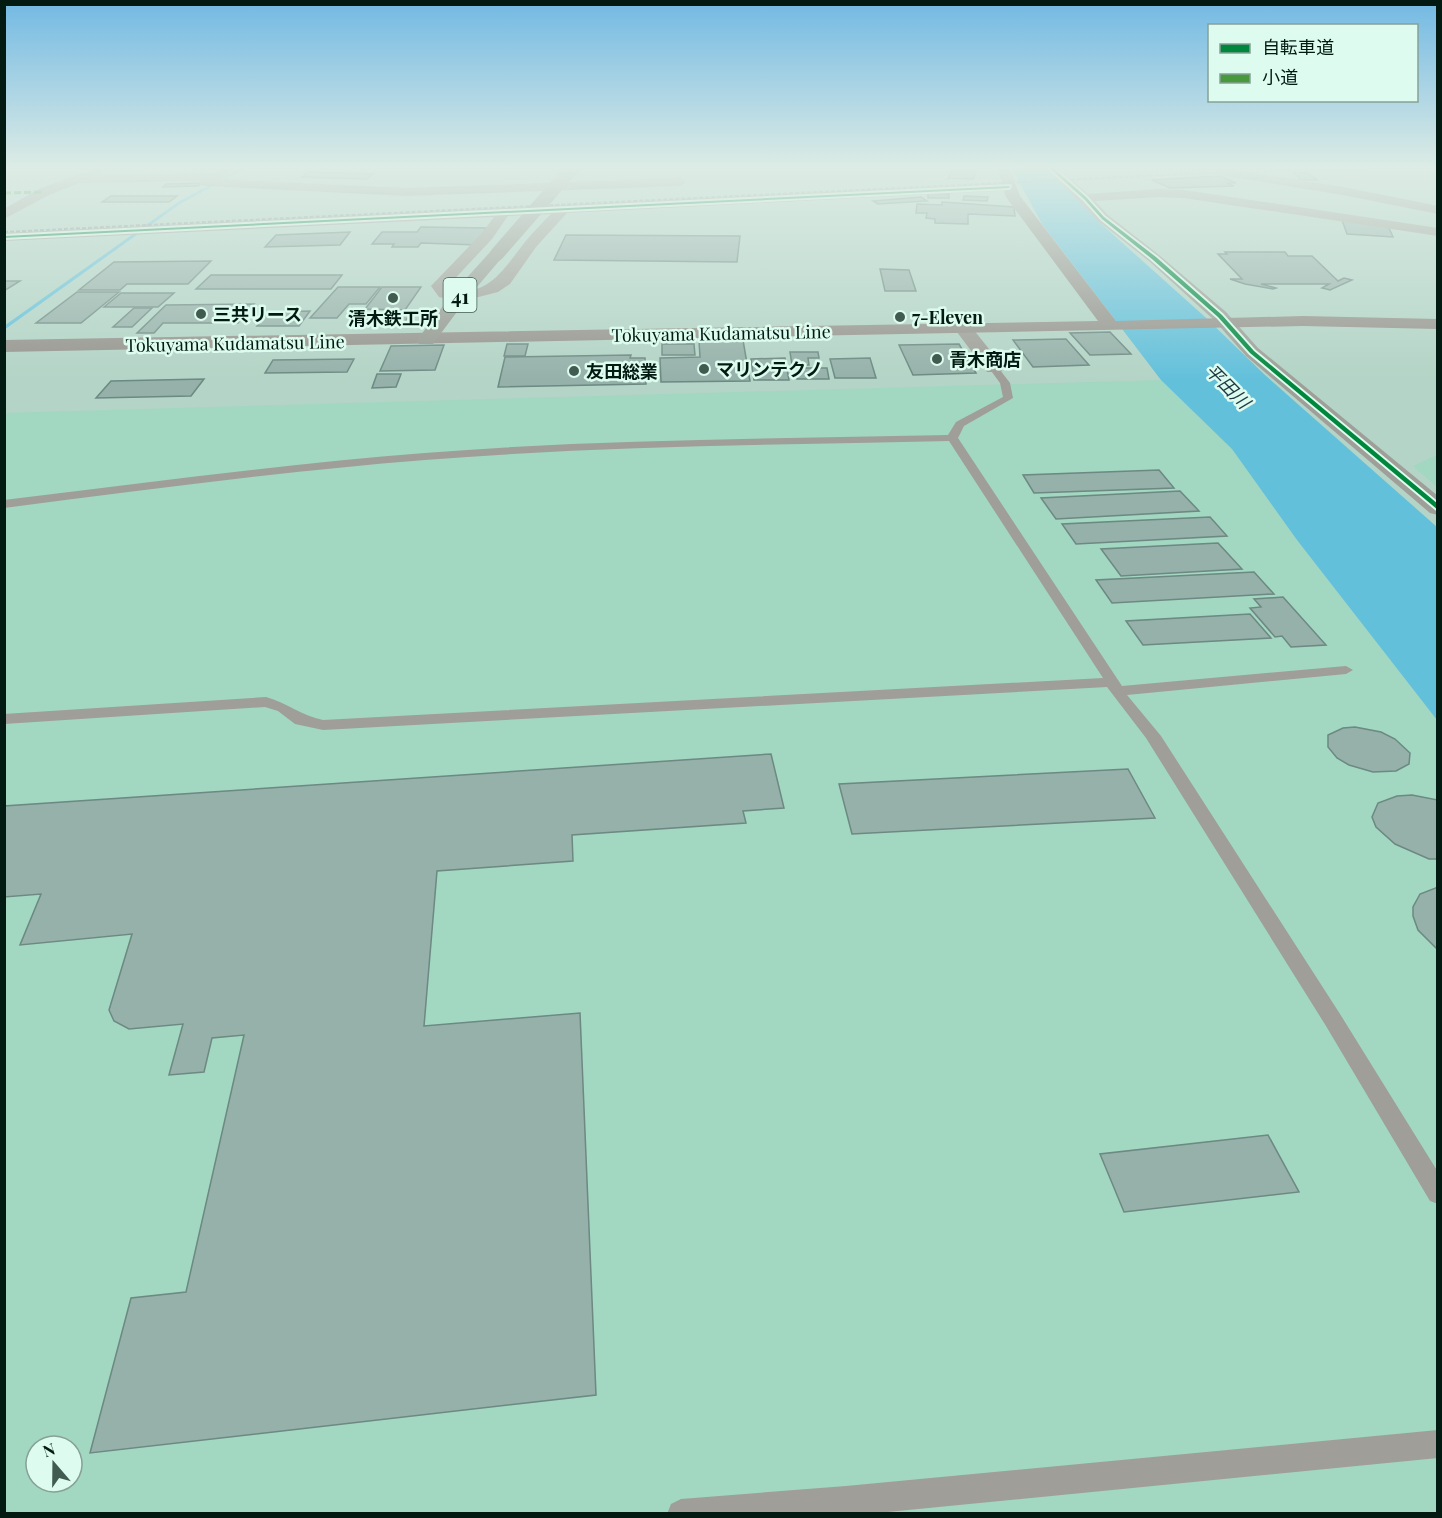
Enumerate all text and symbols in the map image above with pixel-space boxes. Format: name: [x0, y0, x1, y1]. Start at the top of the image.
legend: [1208, 24, 1418, 102]
text: 自転車道: [1262, 35, 1334, 59]
text: 小道: [1262, 65, 1298, 89]
road number: 41: [444, 278, 476, 312]
marker: 清木鉄工所: [386, 291, 400, 305]
place label: 三共リース: [213, 302, 302, 326]
place label: 7-Eleven: [912, 305, 983, 329]
place label: 清木鉄工所: [348, 306, 438, 330]
marker: 三共リース: [194, 307, 208, 321]
marker: 7-Eleven: [893, 310, 907, 324]
street label: Tokuyama Kudamatsu Line: [611, 319, 831, 347]
street label: Tokuyama Kudamatsu Line: [125, 329, 345, 357]
place label: 青木商店: [949, 347, 1021, 371]
marker: 青木商店: [930, 352, 944, 366]
place label: マリンテクノ: [716, 357, 823, 381]
water label: 平田川: [1200, 358, 1257, 415]
place label: 友田総業: [586, 359, 658, 383]
marker: マリンテクノ: [697, 362, 711, 376]
marker: 友田総業: [567, 364, 581, 378]
north arrow: [24, 1434, 84, 1494]
text: N: [40, 1437, 58, 1461]

